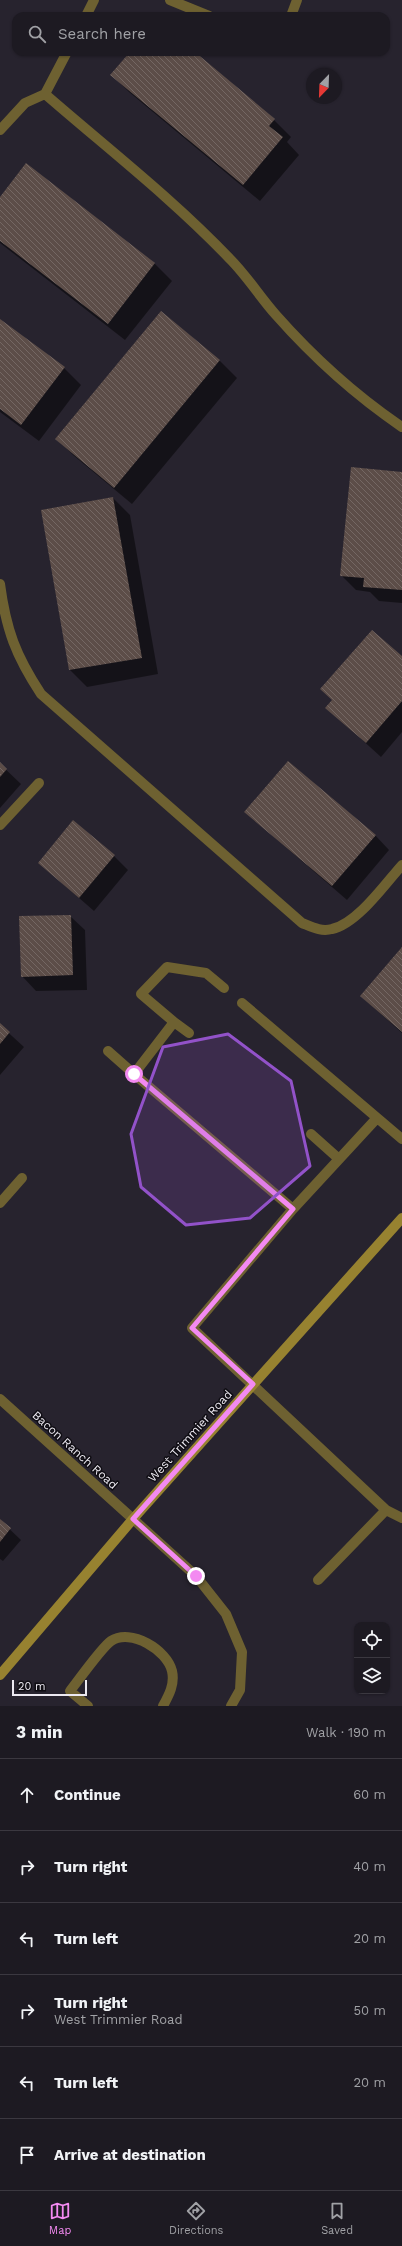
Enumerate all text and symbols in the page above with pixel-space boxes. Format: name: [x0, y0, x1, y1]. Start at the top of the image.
search box: [12, 12, 390, 56]
icon: search: [26, 23, 48, 45]
text: Search here: [58, 25, 146, 43]
north arrow: [306, 68, 342, 104]
route start: [125, 1065, 143, 1083]
street label: West Trimmier Road: [145, 1387, 235, 1485]
street label: Bacon Ranch Road: [30, 1408, 120, 1492]
route end: [187, 1567, 205, 1585]
map controls: [354, 1622, 390, 1694]
button: locate: [354, 1622, 390, 1658]
button: layers: [354, 1658, 390, 1694]
scale bar: [12, 1678, 87, 1697]
text: 20 m: [18, 1680, 46, 1693]
text: 3 min: [16, 1722, 62, 1742]
text: Walk · 190 m: [306, 1725, 386, 1740]
icon: ahead: [16, 1784, 38, 1806]
text: Continue: [54, 1786, 121, 1804]
text: 60 m: [353, 1787, 386, 1802]
icon: right: [16, 1856, 38, 1878]
text: Turn right: [54, 1858, 127, 1876]
text: 40 m: [353, 1859, 386, 1874]
icon: left: [16, 1928, 38, 1950]
text: Turn left: [54, 1930, 118, 1948]
text: 20 m: [354, 1931, 386, 1946]
text: Turn right: [54, 1994, 127, 2012]
icon: right: [16, 2000, 38, 2022]
text: 50 m: [354, 2003, 386, 2018]
text: West Trimmier Road: [54, 2012, 183, 2027]
icon: left: [16, 2072, 38, 2094]
text: Turn left: [54, 2074, 118, 2092]
text: 20 m: [354, 2075, 386, 2090]
icon: arrive: [16, 2144, 38, 2166]
text: Arrive at destination: [54, 2146, 206, 2164]
tab: Map: [49, 2200, 71, 2237]
tab: Directions: [169, 2200, 223, 2237]
tab: Saved: [321, 2200, 353, 2237]

